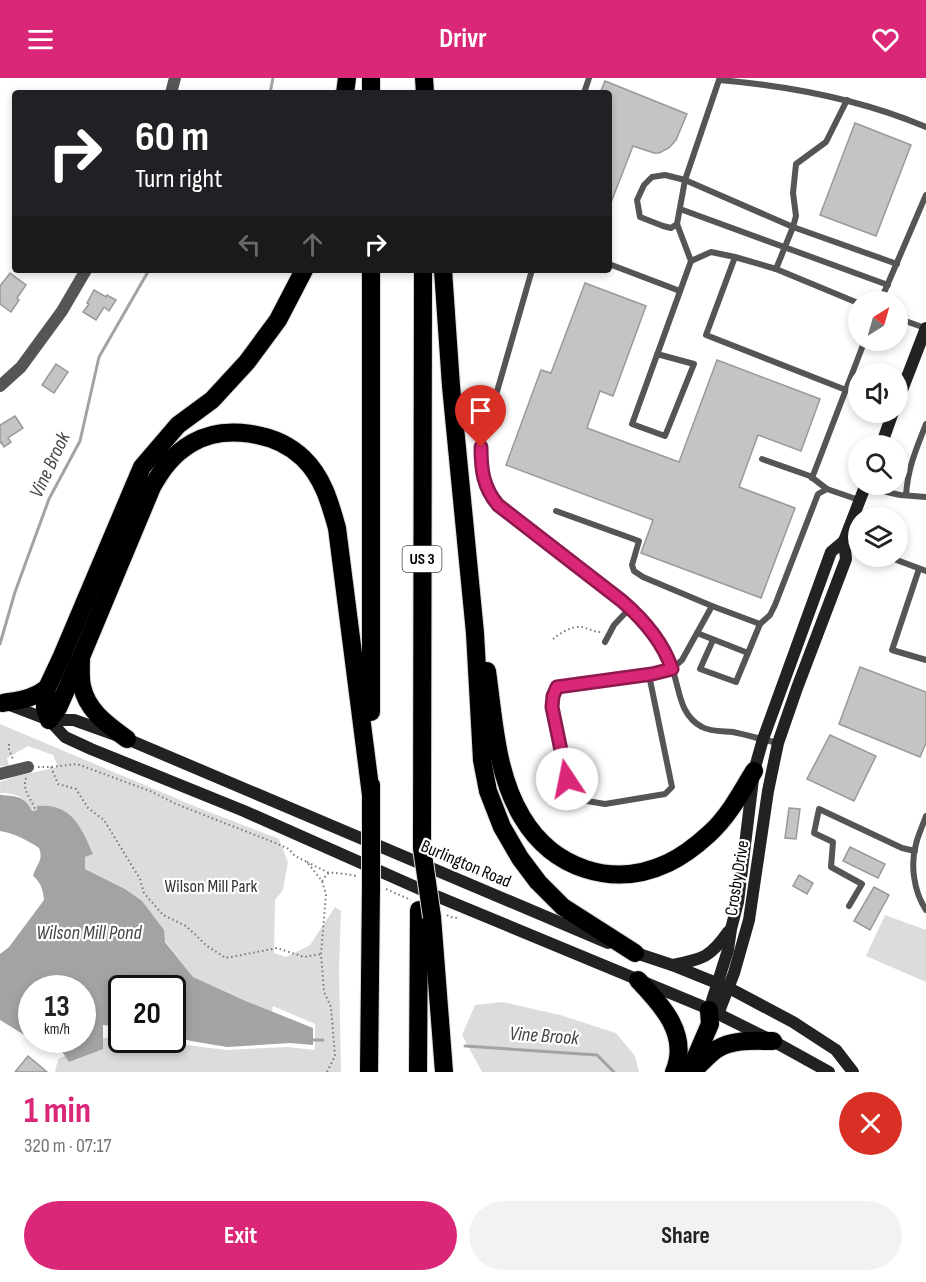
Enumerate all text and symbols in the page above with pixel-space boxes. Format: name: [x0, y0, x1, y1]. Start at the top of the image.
icon: menu: [24, 23, 57, 56]
text: Drivr: [439, 23, 487, 55]
icon: heart: [869, 23, 902, 56]
text: 60 m: [135, 112, 209, 163]
icon: right: [36, 114, 114, 192]
text: Turn right: [135, 163, 222, 195]
icon: left: [233, 228, 266, 261]
icon: ahead: [296, 228, 329, 261]
icon: right: [359, 228, 392, 261]
north arrow: [848, 291, 908, 351]
map controls: [848, 291, 908, 567]
button: sound: [848, 363, 908, 423]
pin: [455, 385, 506, 447]
icon: arrive: [464, 394, 497, 427]
water label: Vine Brook: [24, 428, 76, 502]
button: search: [848, 435, 908, 495]
button: layers: [848, 507, 908, 567]
road number: US 3: [402, 546, 442, 572]
position arrow: [535, 747, 599, 811]
street label: Burlington Road: [418, 836, 514, 892]
street label: Crosby Drive: [721, 839, 753, 917]
park label: Wilson Mill Park: [165, 876, 258, 897]
water label: Wilson Mill Pond: [36, 921, 142, 945]
speed limit sign: 20: [108, 975, 186, 1053]
text: 13: [44, 989, 70, 1025]
text: km/h: [44, 1020, 70, 1039]
water label: Vine Brook: [508, 1022, 580, 1050]
text: 1 min: [24, 1090, 91, 1133]
button: close: [839, 1092, 902, 1155]
text: 320 m · 07:17: [24, 1134, 111, 1158]
button: Exit: [24, 1201, 457, 1270]
button: Share: [469, 1201, 902, 1270]

